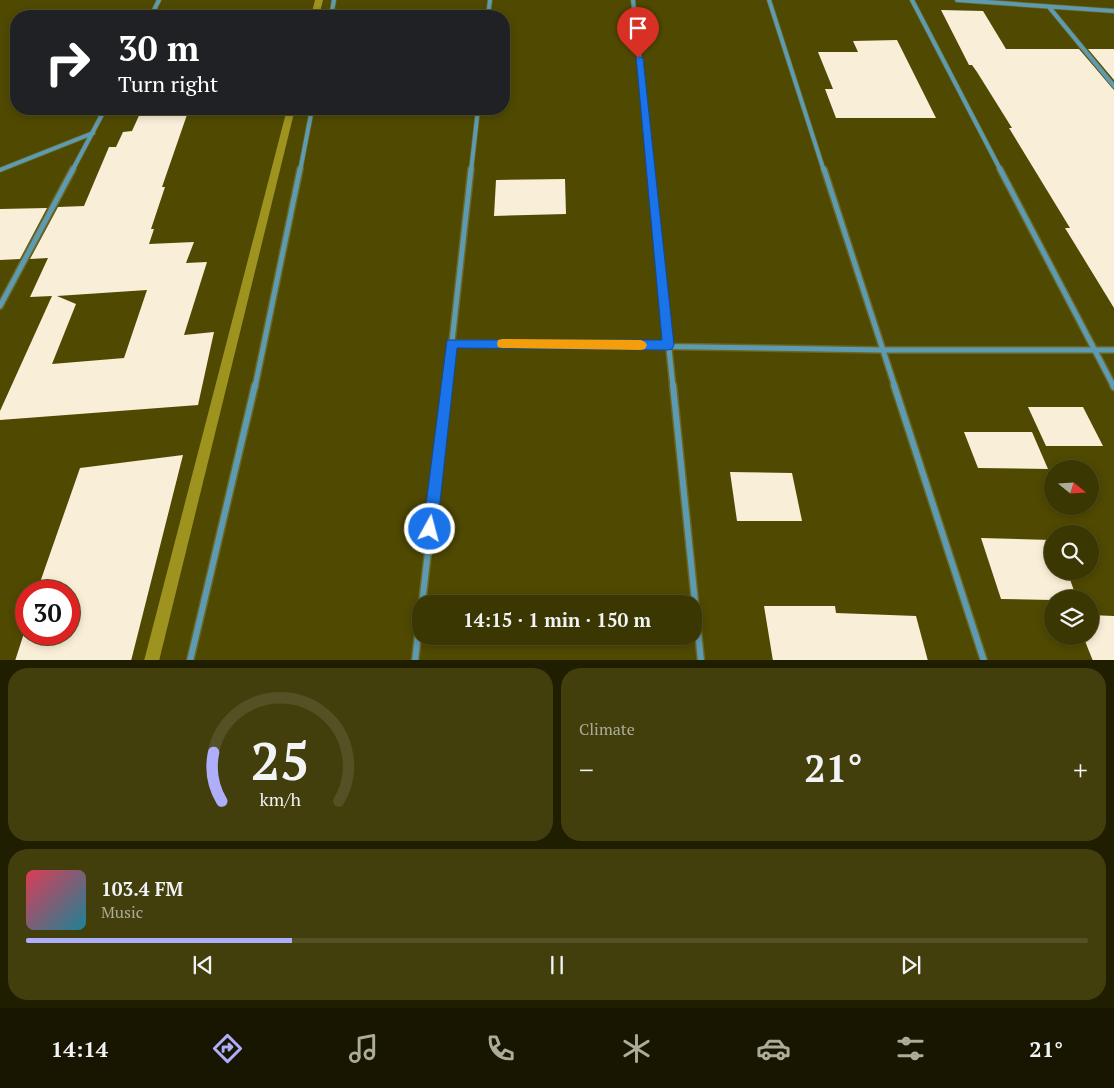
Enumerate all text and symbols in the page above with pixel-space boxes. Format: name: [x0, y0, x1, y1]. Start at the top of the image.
pin: [617, 7, 659, 58]
icon: arrive: [624, 14, 652, 42]
text: 30 m: [118, 25, 199, 71]
icon: right: [35, 30, 100, 95]
text: Turn right: [118, 69, 218, 98]
north arrow: [1044, 460, 1099, 515]
map controls: [1044, 460, 1099, 645]
position arrow: [403, 502, 455, 554]
button: search: [1044, 525, 1099, 580]
speed limit sign: 30: [15, 580, 80, 645]
button: layers: [1044, 590, 1099, 645]
text: 14:15 · 1 min · 150 m: [463, 607, 651, 632]
text: Climate: [579, 718, 635, 740]
text: 25: [251, 726, 310, 795]
text: 21°: [804, 743, 863, 793]
text: −: [579, 751, 594, 788]
text: +: [1073, 751, 1088, 788]
text: km/h: [260, 787, 302, 811]
text: 103.4 FM: [101, 876, 183, 901]
text: Music: [101, 901, 143, 923]
icon: previous: [189, 951, 217, 979]
icon: pause: [543, 951, 571, 979]
icon: next: [897, 951, 925, 979]
icon: directions: [210, 1031, 245, 1066]
icon: music: [346, 1031, 381, 1066]
icon: phone: [483, 1031, 518, 1066]
icon: climate: [619, 1031, 654, 1066]
icon: car: [756, 1031, 791, 1066]
icon: filters: [893, 1031, 928, 1066]
text: 14:14: [51, 1034, 108, 1063]
text: 21°: [1029, 1034, 1063, 1063]

